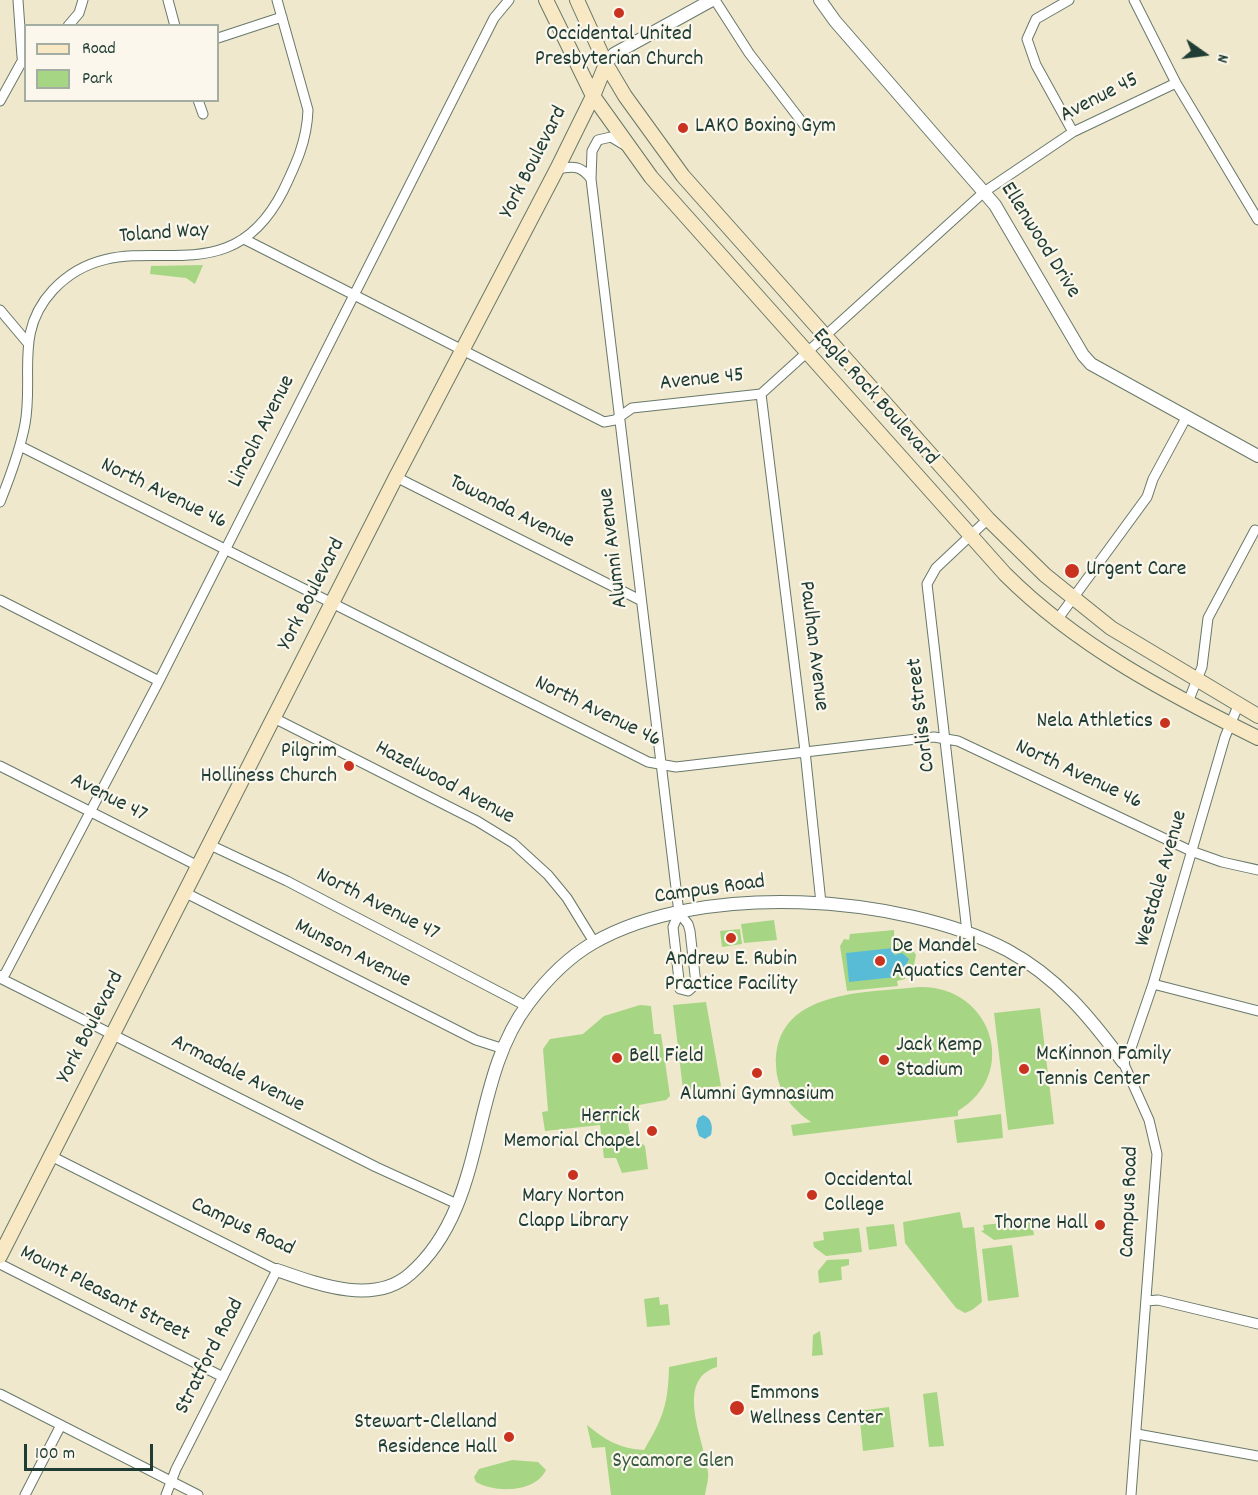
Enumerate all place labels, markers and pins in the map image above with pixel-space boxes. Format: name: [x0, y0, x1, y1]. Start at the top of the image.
marker: Occidental United Presbyterian Church: [612, 6, 626, 20]
place label: Occidental United Presbyterian Church: [535, 23, 703, 74]
place label: LAKO Boxing Gym: [695, 115, 836, 141]
marker: LAKO Boxing Gym: [676, 121, 690, 135]
place label: Urgent Care: [1086, 558, 1186, 584]
marker: Urgent Care: [1063, 562, 1081, 580]
place label: Nela Athletics: [1036, 710, 1153, 736]
marker: Nela Athletics: [1158, 716, 1172, 730]
place label: Pilgrim Holliness Church: [201, 740, 337, 792]
marker: Pilgrim Holliness Church: [342, 759, 356, 773]
marker: Andrew E. Rubin Practice Facility: [724, 931, 738, 945]
place label: De Mandel Aquatics Center: [892, 935, 1026, 986]
place label: Andrew E. Rubin Practice Facility: [665, 948, 797, 999]
marker: De Mandel Aquatics Center: [873, 954, 887, 968]
place label: Jack Kemp Stadium: [896, 1034, 982, 1086]
place label: McKinnon Family Tennis Center: [1036, 1043, 1171, 1094]
place label: Bell Field: [629, 1045, 704, 1071]
marker: Bell Field: [610, 1051, 624, 1065]
marker: Jack Kemp Stadium: [877, 1053, 891, 1067]
marker: McKinnon Family Tennis Center: [1017, 1062, 1031, 1076]
marker: Alumni Gymnasium: [750, 1066, 764, 1080]
place label: Alumni Gymnasium: [680, 1083, 834, 1109]
place label: Herrick Memorial Chapel: [503, 1105, 640, 1156]
marker: Herrick Memorial Chapel: [645, 1124, 659, 1138]
marker: Mary Norton Clapp Library: [566, 1168, 580, 1182]
place label: Occidental College: [824, 1169, 912, 1220]
place label: Mary Norton Clapp Library: [518, 1185, 628, 1236]
marker: Occidental College: [805, 1188, 819, 1202]
place label: Thorne Hall: [994, 1212, 1088, 1238]
marker: Thorne Hall: [1093, 1218, 1107, 1232]
place label: Emmons Wellness Center: [750, 1382, 883, 1434]
marker: Emmons Wellness Center: [728, 1399, 746, 1417]
place label: Stewart-Clelland Residence Hall: [354, 1411, 497, 1462]
marker: Stewart-Clelland Residence Hall: [502, 1430, 516, 1444]

